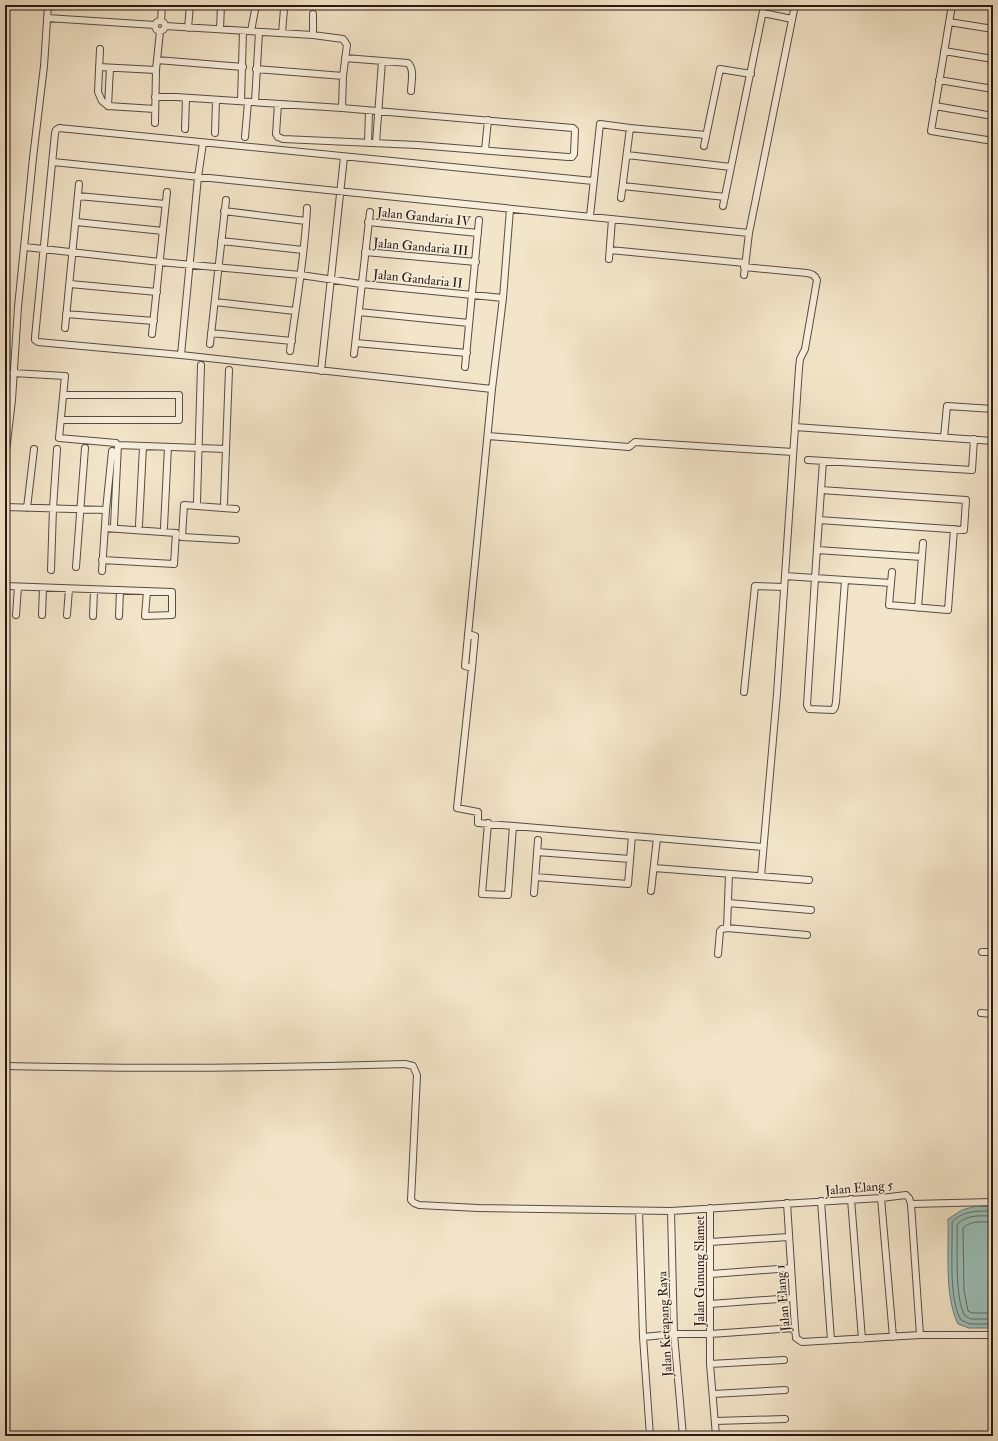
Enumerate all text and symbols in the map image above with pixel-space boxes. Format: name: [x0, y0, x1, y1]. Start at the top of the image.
street label: Jalan Gandaria IV: [375, 204, 472, 230]
street label: Jalan Gandaria III: [372, 235, 469, 259]
street label: Jalan Gandaria II: [371, 266, 463, 292]
street label: Jalan Elang 5: [823, 1177, 894, 1199]
street label: Jalan Gunung Slamet: [692, 1216, 708, 1327]
street label: Jalan Elang 1: [772, 1264, 794, 1333]
street label: Jalan Ketapang Raya: [654, 1270, 677, 1378]

